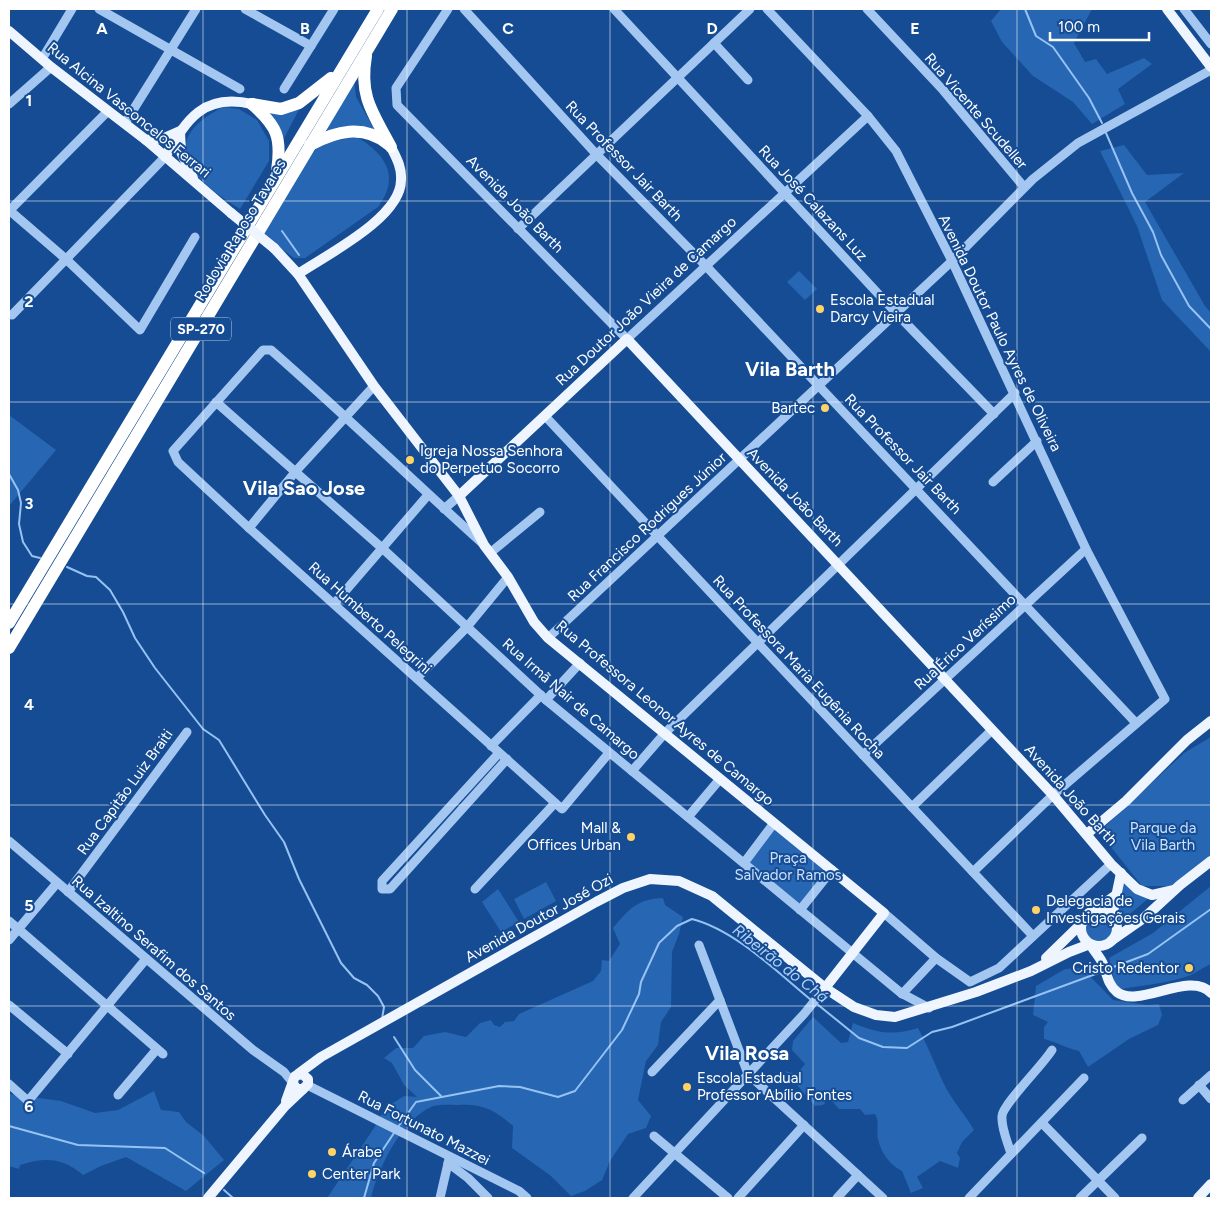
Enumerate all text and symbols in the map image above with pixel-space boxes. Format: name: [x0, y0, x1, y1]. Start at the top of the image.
scale bar: [1050, 10, 1149, 42]
text: 100 m: [1058, 18, 1100, 36]
text: A: [96, 19, 108, 38]
text: B: [300, 19, 310, 38]
text: C: [502, 19, 514, 38]
text: D: [706, 19, 718, 38]
text: E: [910, 19, 920, 38]
street label: Rua Alcina Vasconcelos Ferrari: [44, 38, 214, 182]
street label: Rua Vicente Scudeller: [921, 49, 1031, 173]
text: 1: [26, 91, 32, 110]
street label: Rua Professor Jair Barth: [562, 97, 686, 225]
street label: Rua José Calazans Luz: [755, 141, 871, 265]
street label: Avenida João Barth: [463, 152, 567, 256]
street label: Rodovia Raposo Tavares: [190, 156, 290, 304]
street label: Rua Doutor João Vieira de Camargo: [552, 212, 740, 389]
street label: Avenida Doutor Paulo Ayres de Oliveira: [935, 212, 1065, 454]
place label: Escola Estadual Darcy Vieira: [830, 291, 935, 326]
text: 2: [24, 292, 34, 311]
marker: Escola Estadual Darcy Vieira: [814, 303, 826, 315]
road number: SP-270: [171, 318, 231, 340]
district label: Vila Barth: [745, 357, 835, 381]
street label: Rua Professor Jair Barth: [841, 390, 965, 518]
place label: Bartec: [771, 399, 815, 417]
marker: Bartec: [819, 402, 831, 414]
place label: Igreja Nossa Senhora do Perpetuo Socorro: [420, 442, 563, 477]
street label: Avenida João Barth: [743, 444, 847, 550]
street label: Rua Francisco Rodrigues Júnior: [564, 449, 730, 605]
marker: Igreja Nossa Senhora do Perpetuo Socorro: [404, 454, 416, 466]
district label: Vila Sao Jose: [243, 476, 365, 500]
text: 3: [25, 494, 34, 513]
street label: Rua Humberto Pelegrini: [305, 558, 435, 678]
street label: Rua Professora Maria Eugênia Rocha: [709, 572, 889, 762]
street label: Rua Érico Veríssimo: [910, 590, 1020, 694]
street label: Rua Professora Leonor Ayres de Camargo: [552, 617, 778, 810]
street label: Rua Irmã Nair de Camargo: [499, 634, 644, 764]
text: 4: [24, 695, 34, 714]
street label: Rua Capitão Luiz Braiti: [73, 726, 177, 858]
street label: Avenida João Barth: [1021, 741, 1121, 849]
place label: Mall & Offices Urban: [527, 819, 621, 854]
park label: Parque da Vila Barth: [1130, 819, 1196, 854]
marker: Mall & Offices Urban: [625, 831, 637, 843]
park label: Praça Salvador Ramos: [734, 849, 842, 884]
street label: Avenida Doutor José Ozi: [462, 870, 616, 966]
street label: Rua Izaltino Serafim dos Santos: [68, 872, 240, 1024]
place label: Delegacia de Investigações Gerais: [1046, 892, 1185, 927]
text: 5: [24, 896, 34, 915]
marker: Delegacia de Investigações Gerais: [1030, 904, 1042, 916]
water label: Ribeirão do Chá: [729, 920, 832, 1007]
place label: Cristo Redentor: [1072, 959, 1179, 977]
marker: Cristo Redentor: [1183, 962, 1195, 974]
district label: Vila Rosa: [705, 1041, 789, 1065]
place label: Escola Estadual Professor Abílio Fontes: [697, 1069, 852, 1104]
marker: Escola Estadual Professor Abílio Fontes: [681, 1081, 693, 1093]
street label: Rua Fortunato Mazzei: [355, 1087, 493, 1169]
text: 6: [24, 1097, 34, 1116]
place label: Árabe: [342, 1143, 382, 1161]
marker: Árabe: [326, 1146, 338, 1158]
place label: Center Park: [322, 1165, 401, 1183]
marker: Center Park: [306, 1168, 318, 1180]

